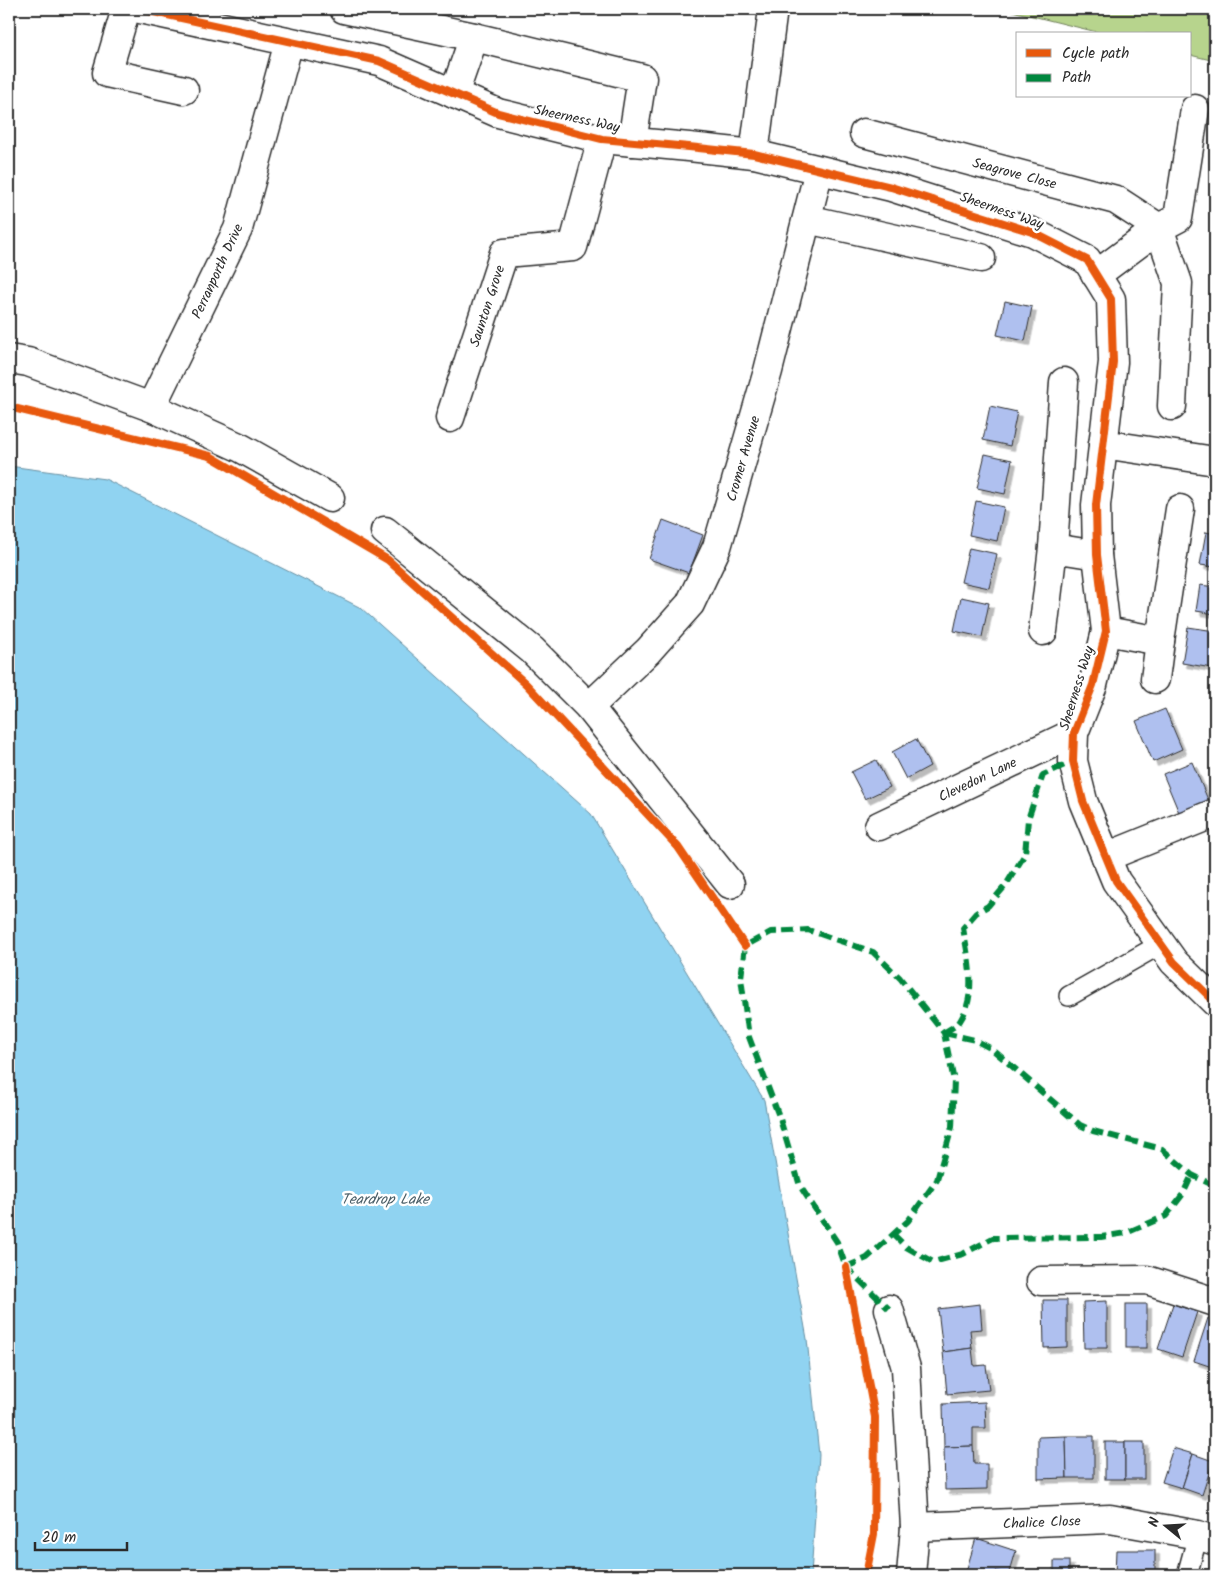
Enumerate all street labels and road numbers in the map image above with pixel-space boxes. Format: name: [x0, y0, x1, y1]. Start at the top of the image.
street label: Sheerness Way: [532, 99, 622, 139]
street label: Seagrove Close: [970, 152, 1060, 196]
street label: Sheerness Way: [957, 186, 1047, 236]
street label: Perranporth Drive: [186, 220, 250, 323]
street label: Saunton Grove: [464, 262, 512, 350]
street label: Cromer Avenue: [721, 413, 767, 504]
street label: Sheerness Way: [1054, 643, 1100, 733]
street label: Clevedon Lane: [935, 751, 1021, 808]
street label: Chalice Close: [1002, 1510, 1082, 1535]

